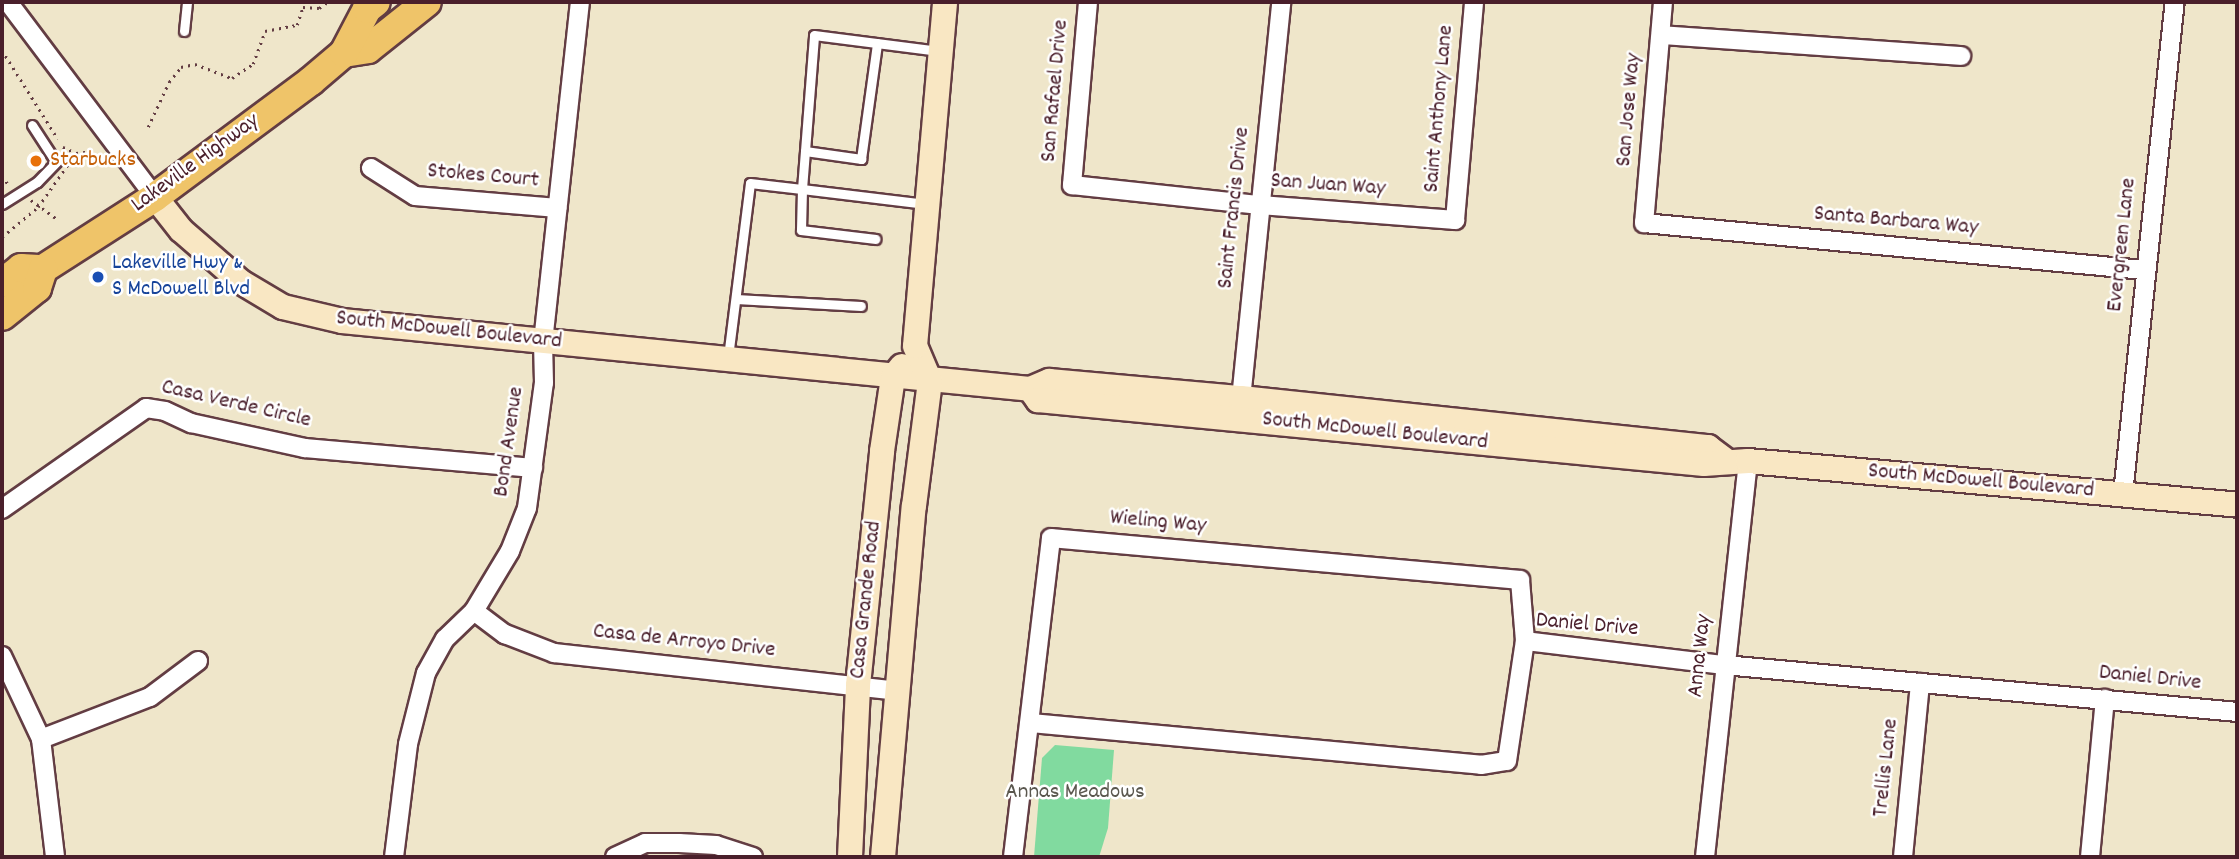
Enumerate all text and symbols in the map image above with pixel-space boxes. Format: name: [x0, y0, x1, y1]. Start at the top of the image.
street label: San Rafael Drive: [1036, 19, 1076, 163]
street label: Saint Anthony Lane: [1419, 24, 1461, 194]
street label: San Jose Way: [1611, 52, 1649, 168]
street label: Lakeville Highway: [127, 108, 265, 220]
street label: Saint Francis Drive: [1213, 126, 1257, 290]
place label: Starbucks: [50, 147, 136, 175]
marker: Starbucks: [28, 153, 44, 169]
street label: Stokes Court: [426, 158, 540, 196]
street label: San Juan Way: [1270, 168, 1386, 204]
street label: Evergreen Lane: [2102, 177, 2144, 313]
street label: Santa Barbara Way: [1813, 201, 1979, 243]
place label: Lakeville Hwy & S McDowell Blvd: [112, 250, 250, 304]
marker: Lakeville Hwy & S McDowell Blvd: [90, 269, 106, 285]
street label: South McDowell Boulevard: [335, 305, 563, 357]
street label: Casa Verde Circle: [158, 374, 314, 436]
street label: Bond Avenue: [489, 385, 531, 499]
street label: South McDowell Boulevard: [1261, 406, 1489, 458]
street label: South McDowell Boulevard: [1867, 458, 2095, 506]
street label: Wieling Way: [1109, 505, 1207, 541]
street label: Casa Grande Road: [845, 520, 889, 680]
street label: Daniel Drive: [1535, 608, 1639, 644]
street label: Anna Way: [1683, 613, 1719, 699]
street label: Casa de Arroyo Drive: [592, 619, 776, 665]
street label: Daniel Drive: [2098, 660, 2202, 698]
street label: Trellis Lane: [1868, 717, 1906, 819]
park label: Annas Meadows: [1005, 779, 1145, 807]

